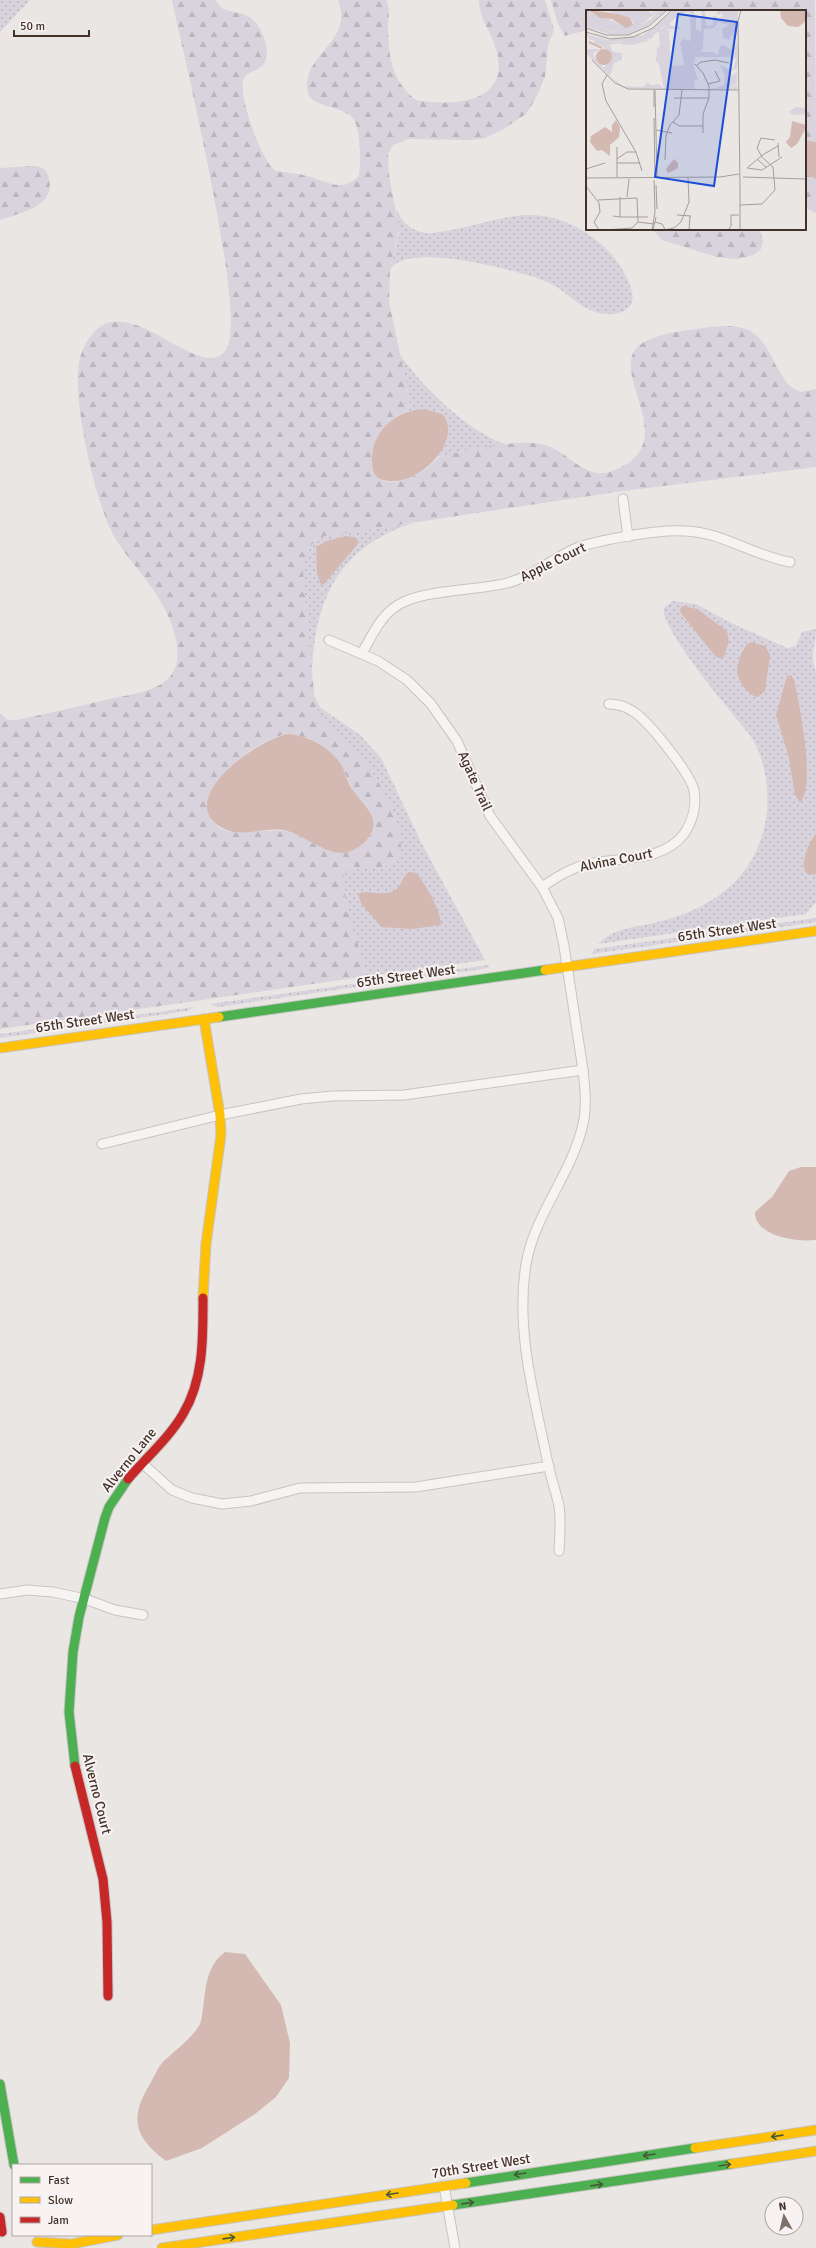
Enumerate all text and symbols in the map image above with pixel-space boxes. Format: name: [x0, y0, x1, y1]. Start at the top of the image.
inset map: [586, 10, 806, 230]
scale bar: [14, 12, 89, 38]
text: 50 m: [20, 19, 45, 34]
street label: Apple Court: [517, 539, 589, 585]
street label: Agate Trail: [454, 748, 496, 814]
street label: Alvina Court: [578, 845, 654, 875]
street label: 65th Street West: [676, 915, 778, 945]
street label: 65th Street West: [355, 961, 457, 991]
street label: 65th Street West: [34, 1006, 136, 1036]
street label: Alverno Lane: [98, 1424, 160, 1496]
street label: Alverno Court: [79, 1752, 115, 1836]
one-way arrow: [771, 2132, 784, 2140]
street label: 70th Street West: [430, 2150, 532, 2182]
one-way arrow: [643, 2151, 656, 2159]
one-way arrow: [718, 2161, 731, 2169]
legend: [12, 2164, 152, 2236]
one-way arrow: [514, 2170, 527, 2178]
text: Fast: [48, 2173, 69, 2188]
one-way arrow: [590, 2181, 603, 2189]
one-way arrow: [386, 2190, 399, 2198]
text: Slow: [48, 2193, 73, 2208]
north arrow: [764, 2196, 804, 2236]
one-way arrow: [461, 2199, 474, 2207]
text: N: [778, 2200, 787, 2214]
text: Jam: [48, 2213, 69, 2228]
one-way arrow: [222, 2234, 235, 2242]

